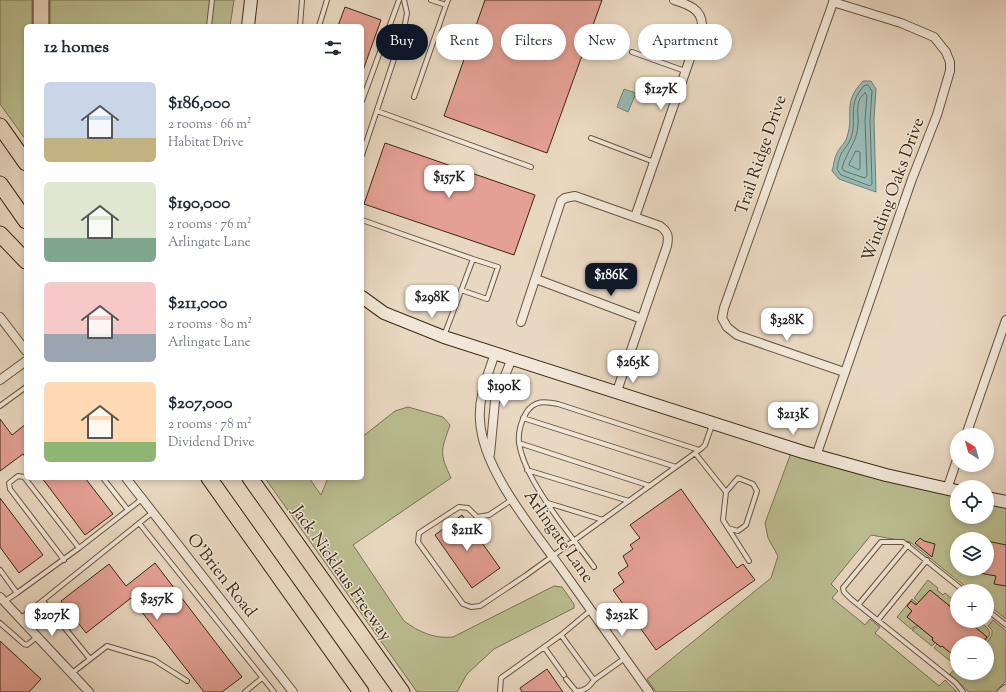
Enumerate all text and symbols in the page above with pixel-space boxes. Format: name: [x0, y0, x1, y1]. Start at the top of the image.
chip: Buy: [376, 24, 428, 60]
chip: Rent: [436, 24, 493, 60]
chip: Filters: [501, 24, 566, 60]
chip: New: [574, 24, 630, 60]
chip: Apartment: [638, 24, 732, 60]
text: 12 homes: [44, 36, 109, 60]
icon: filters: [322, 37, 344, 59]
pin: $127K: [633, 77, 689, 111]
text: $127K: [644, 81, 678, 99]
text: $186,000: [168, 92, 230, 116]
street label: Trail Ridge Drive: [730, 92, 794, 218]
icon: home: [76, 98, 124, 146]
street label: Winding Oaks Drive: [857, 115, 931, 265]
text: 2 rooms · 66 m²: [168, 116, 251, 134]
text: Habitat Drive: [168, 134, 244, 152]
pin: $157K: [421, 165, 477, 199]
text: $157K: [433, 169, 465, 187]
text: $190,000: [168, 192, 230, 216]
icon: home: [76, 198, 124, 246]
text: 2 rooms · 76 m²: [168, 216, 252, 234]
text: Arlingate Lane: [168, 234, 251, 252]
pin: $186K: [583, 263, 639, 297]
text: $186K: [594, 267, 628, 285]
pin: $298K: [404, 285, 460, 319]
text: $298K: [414, 289, 450, 307]
text: $211,000: [168, 292, 227, 316]
icon: home: [76, 298, 124, 346]
pin: $328K: [759, 308, 815, 342]
text: $328K: [770, 312, 804, 330]
text: 2 rooms · 80 m²: [168, 316, 252, 334]
text: Arlingate Lane: [168, 334, 251, 352]
pin: $265K: [605, 350, 661, 384]
text: $265K: [616, 354, 650, 372]
pin: $190K: [476, 374, 532, 408]
text: $190K: [487, 378, 521, 396]
text: $207,000: [168, 392, 232, 416]
icon: home: [76, 398, 124, 446]
pin: $213K: [765, 402, 821, 436]
text: $213K: [777, 406, 809, 424]
text: 2 rooms · 78 m²: [168, 416, 252, 434]
north arrow: [950, 428, 994, 472]
map controls: [950, 428, 994, 680]
text: Dividend Drive: [168, 434, 255, 452]
button: locate: [950, 480, 994, 524]
street label: Arlingate Lane: [517, 486, 599, 588]
street label: Jack Nicklaus Freeway: [285, 501, 397, 647]
pin: $211K: [439, 518, 495, 552]
text: $211K: [451, 522, 483, 540]
street label: O'Brien Road: [181, 529, 262, 623]
button: layers: [950, 532, 994, 576]
button: +: [950, 584, 994, 628]
pin: $257K: [129, 587, 185, 621]
text: $257K: [140, 591, 174, 609]
pin: $207K: [24, 603, 80, 637]
pin: $252K: [594, 603, 650, 637]
text: $207K: [34, 607, 70, 625]
text: $252K: [606, 607, 638, 625]
button: −: [950, 636, 994, 680]

